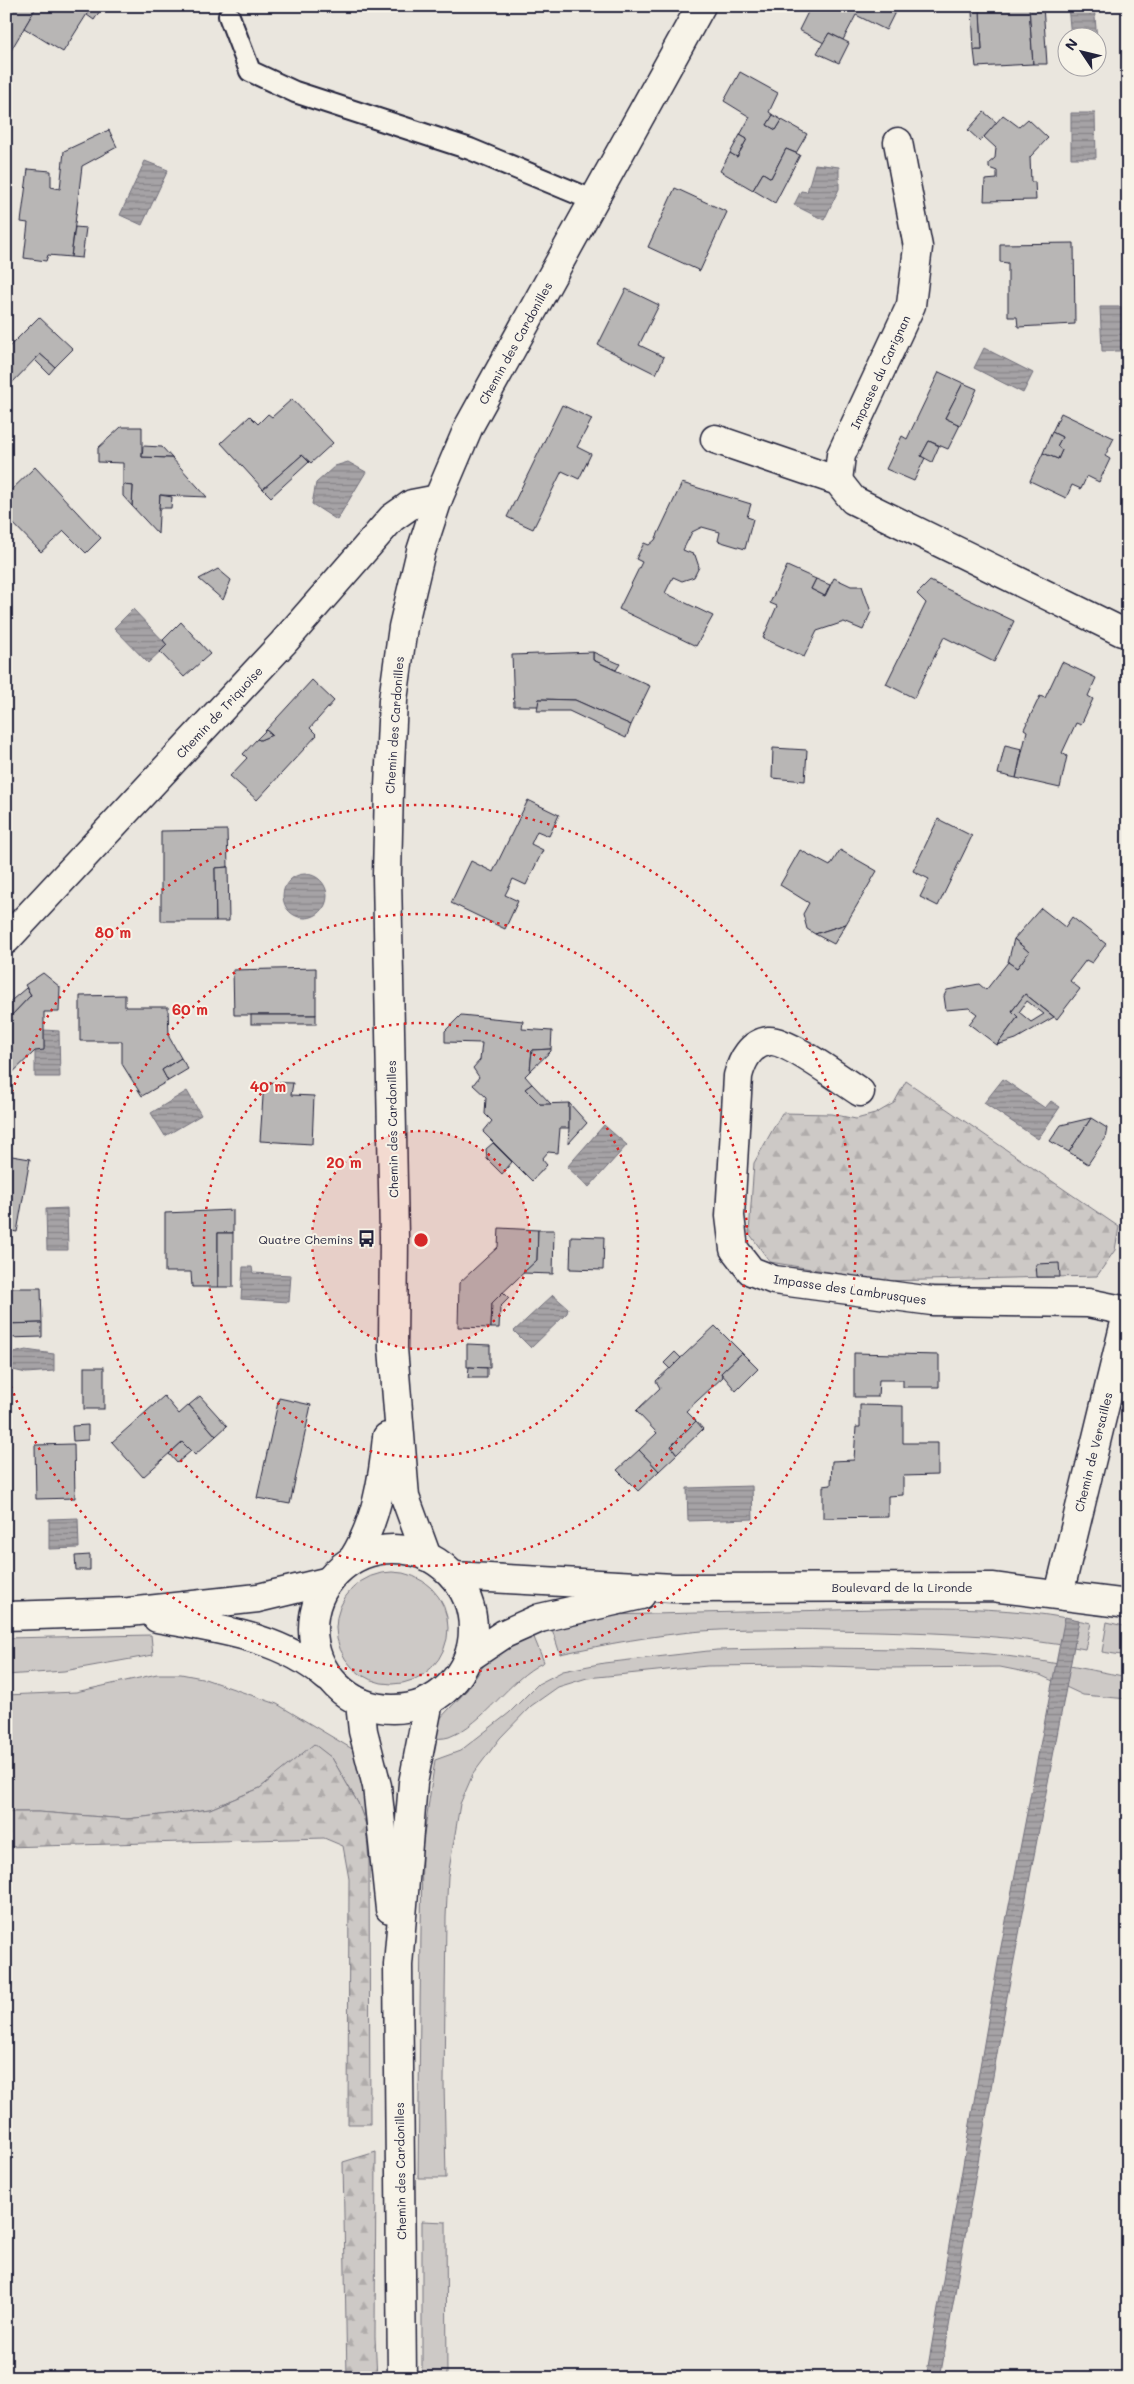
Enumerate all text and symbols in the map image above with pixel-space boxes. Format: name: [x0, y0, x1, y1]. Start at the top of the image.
north arrow: [1056, 28, 1106, 78]
text: N: [1060, 34, 1082, 54]
street label: Chemin des Cardonilles: [475, 279, 555, 407]
street label: Impasse du Carignan: [847, 312, 913, 432]
street label: Chemin des Cardonilles: [381, 656, 407, 794]
street label: Chemin de Triquoise: [172, 663, 266, 761]
text: 80 m: [95, 922, 131, 942]
text: 60 m: [172, 999, 208, 1019]
street label: Chemin des Cardonilles: [383, 1060, 401, 1198]
text: 40 m: [250, 1076, 286, 1096]
text: 20 m: [326, 1152, 362, 1172]
bus stop icon: Quatre Chemins: [357, 1229, 377, 1249]
place label: Quatre Chemins: [259, 1231, 353, 1247]
centre of rings: [412, 1231, 430, 1249]
street label: Impasse des Lambrusques: [772, 1270, 928, 1308]
street label: Chemin de Versailles: [1070, 1390, 1116, 1514]
street label: Boulevard de la Lironde: [832, 1579, 972, 1595]
street label: Chemin des Cardonilles: [391, 2102, 409, 2240]

